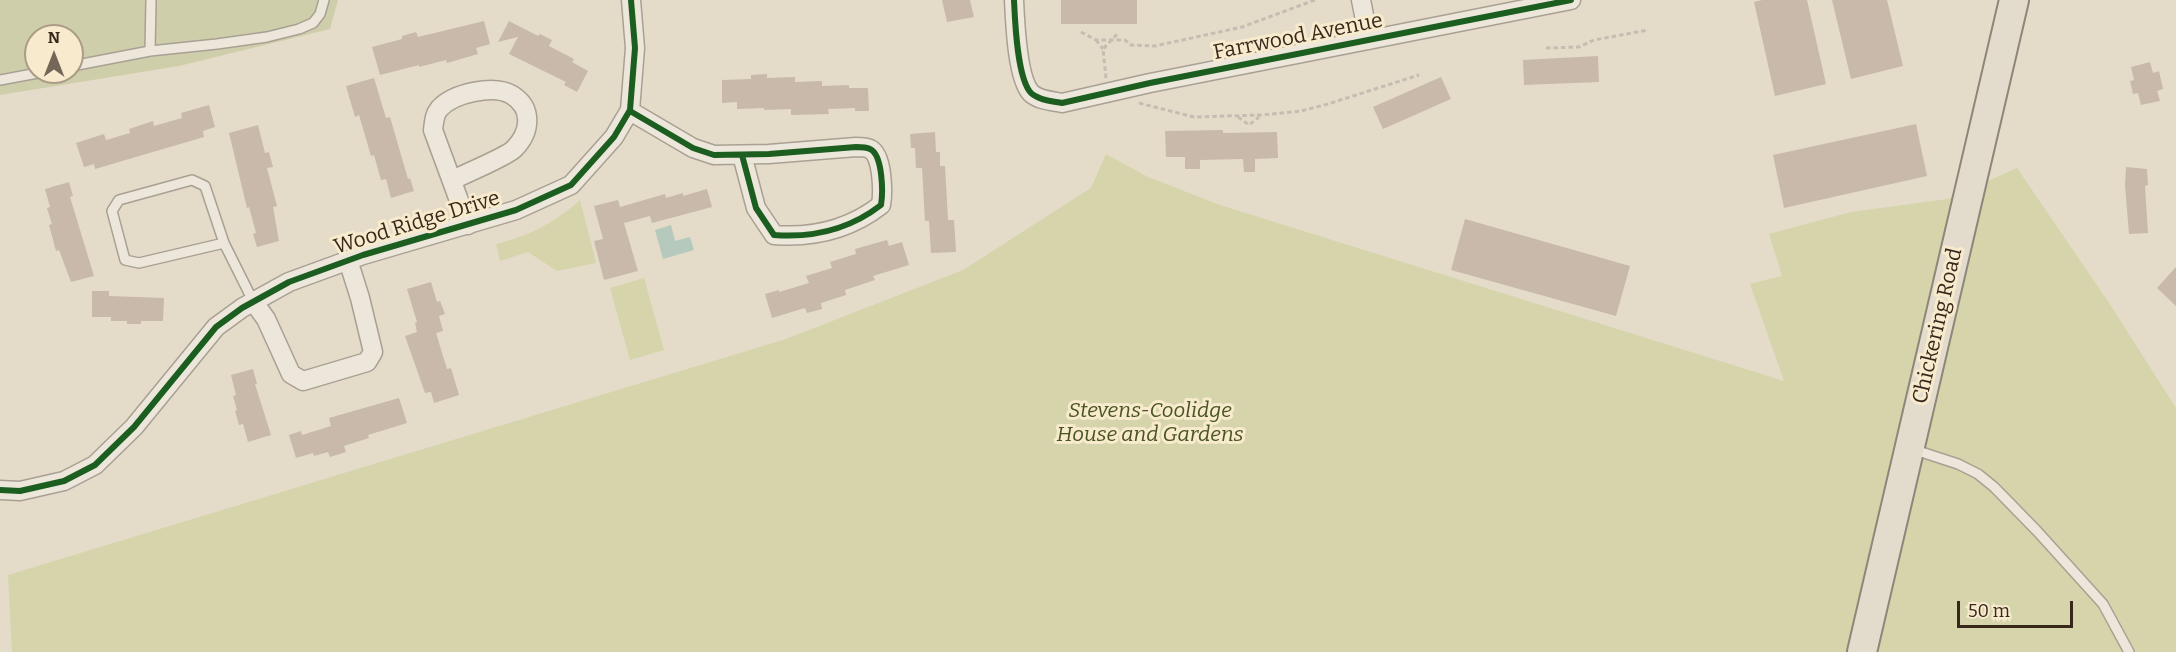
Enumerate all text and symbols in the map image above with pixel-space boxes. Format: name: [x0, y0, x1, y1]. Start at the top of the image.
street label: Farrwood Avenue: [1211, 8, 1385, 66]
north arrow: [24, 24, 84, 84]
text: N: [48, 28, 60, 47]
street label: Wood Ridge Drive: [331, 186, 503, 260]
street label: Chickering Road: [1908, 246, 1968, 406]
park label: Stevens-Coolidge House and Gardens: [1056, 398, 1244, 448]
scale bar: [1960, 589, 2076, 627]
text: 50 m: [1968, 600, 2010, 622]

